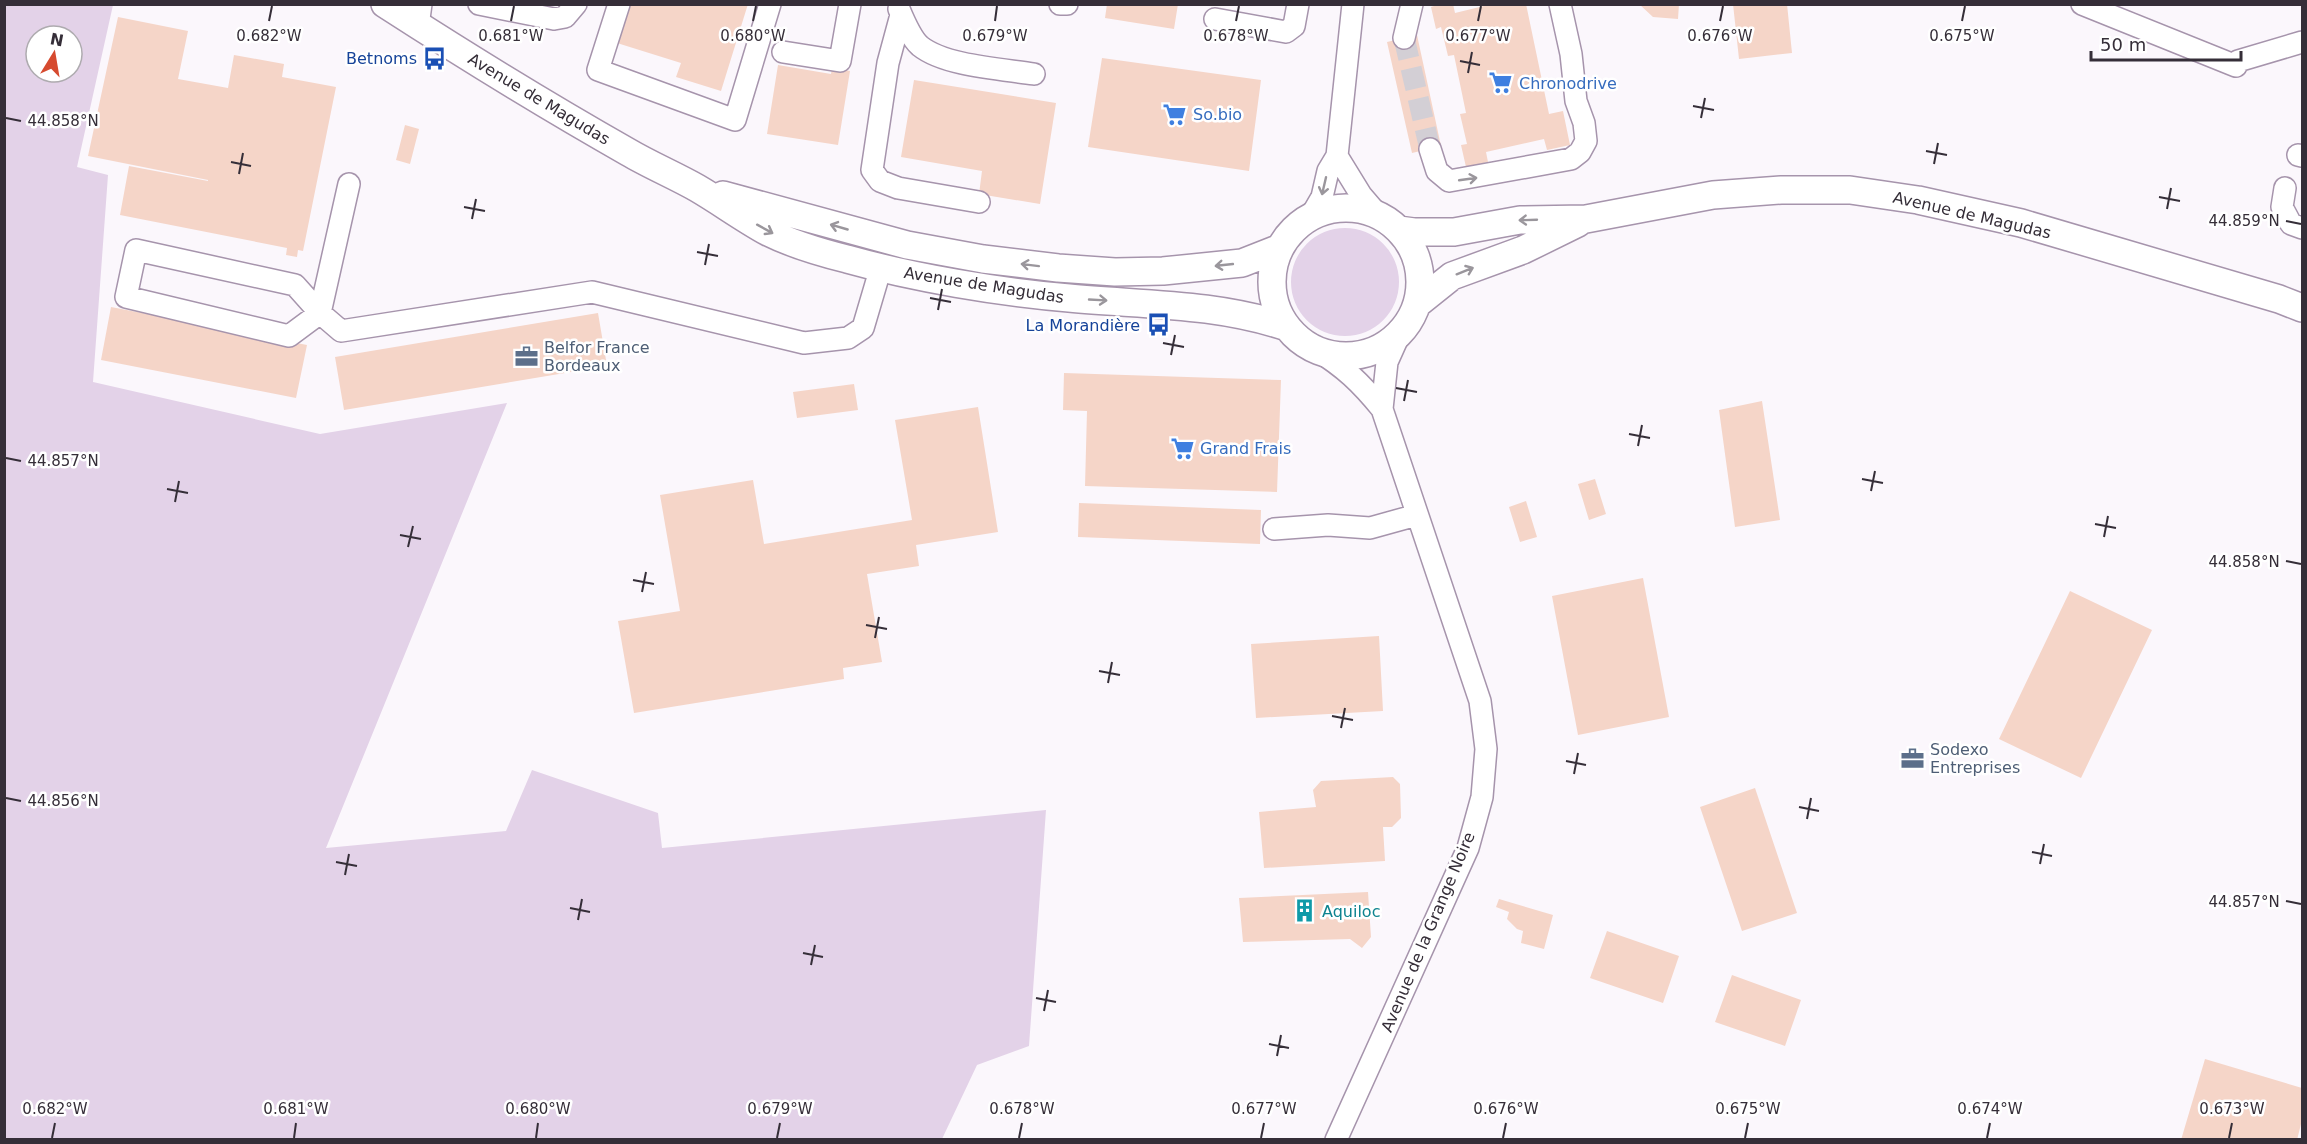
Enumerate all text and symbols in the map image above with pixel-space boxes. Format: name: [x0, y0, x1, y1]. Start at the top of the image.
north arrow: [24, 24, 84, 84]
scale bar: [2091, 24, 2241, 62]
text: 0.682°W: [236, 27, 302, 45]
text: 0.681°W: [478, 27, 544, 45]
text: 0.680°W: [720, 27, 786, 45]
text: 0.679°W: [962, 27, 1028, 45]
text: 0.678°W: [1203, 27, 1269, 45]
text: 0.677°W: [1445, 27, 1511, 45]
text: 0.676°W: [1687, 27, 1753, 45]
text: 0.675°W: [1929, 27, 1995, 45]
text: N: [48, 29, 65, 50]
text: 50 m: [2100, 34, 2146, 55]
bus stop icon: Betnoms: [422, 45, 448, 71]
place label: Betnoms: [346, 49, 417, 68]
street label: Avenue de Magudas: [465, 49, 613, 149]
supermarket icon: Chronodrive: [1488, 70, 1514, 96]
place label: Chronodrive: [1519, 74, 1617, 93]
supermarket icon: So.bio: [1162, 101, 1188, 127]
place label: So.bio: [1193, 105, 1242, 124]
text: 44.858°N: [27, 112, 99, 130]
one-way arrow: [1457, 173, 1477, 184]
one-way arrow: [1318, 176, 1330, 195]
street label: Avenue de Magudas: [1891, 188, 2053, 242]
text: 44.859°N: [2208, 212, 2280, 230]
one-way arrow: [1518, 215, 1538, 226]
one-way arrow: [830, 221, 849, 232]
one-way arrow: [756, 223, 773, 235]
one-way arrow: [1021, 259, 1040, 270]
one-way arrow: [1215, 260, 1235, 271]
street label: Avenue de Magudas: [903, 263, 1065, 307]
one-way arrow: [1455, 265, 1474, 276]
one-way arrow: [1087, 294, 1107, 305]
bus stop icon: La Morandière: [1145, 312, 1171, 338]
place label: La Morandière: [1026, 316, 1140, 335]
place label: Belfor France Bordeaux: [544, 338, 650, 375]
office icon: Belfor France Bordeaux: [513, 343, 539, 369]
supermarket icon: Grand Frais: [1169, 435, 1195, 461]
place label: Grand Frais: [1200, 439, 1291, 458]
text: 44.857°N: [27, 452, 99, 470]
text: 44.858°N: [2208, 553, 2280, 571]
place label: Sodexo Entreprises: [1930, 740, 2020, 777]
office icon: Sodexo Entreprises: [1899, 745, 1925, 771]
text: 44.856°N: [27, 792, 99, 810]
street label: Avenue de la Grange Noire: [1377, 829, 1479, 1035]
text: 44.857°N: [2208, 893, 2280, 911]
building icon: Aquiloc: [1291, 898, 1317, 924]
place label: Aquiloc: [1322, 902, 1380, 921]
text: 0.682°W: [22, 1100, 88, 1118]
text: 0.681°W: [263, 1100, 329, 1118]
text: 0.680°W: [505, 1100, 571, 1118]
text: 0.679°W: [747, 1100, 813, 1118]
text: 0.678°W: [989, 1100, 1055, 1118]
text: 0.677°W: [1231, 1100, 1297, 1118]
text: 0.676°W: [1473, 1100, 1539, 1118]
text: 0.675°W: [1715, 1100, 1781, 1118]
text: 0.674°W: [1957, 1100, 2023, 1118]
text: 0.673°W: [2199, 1100, 2265, 1118]

